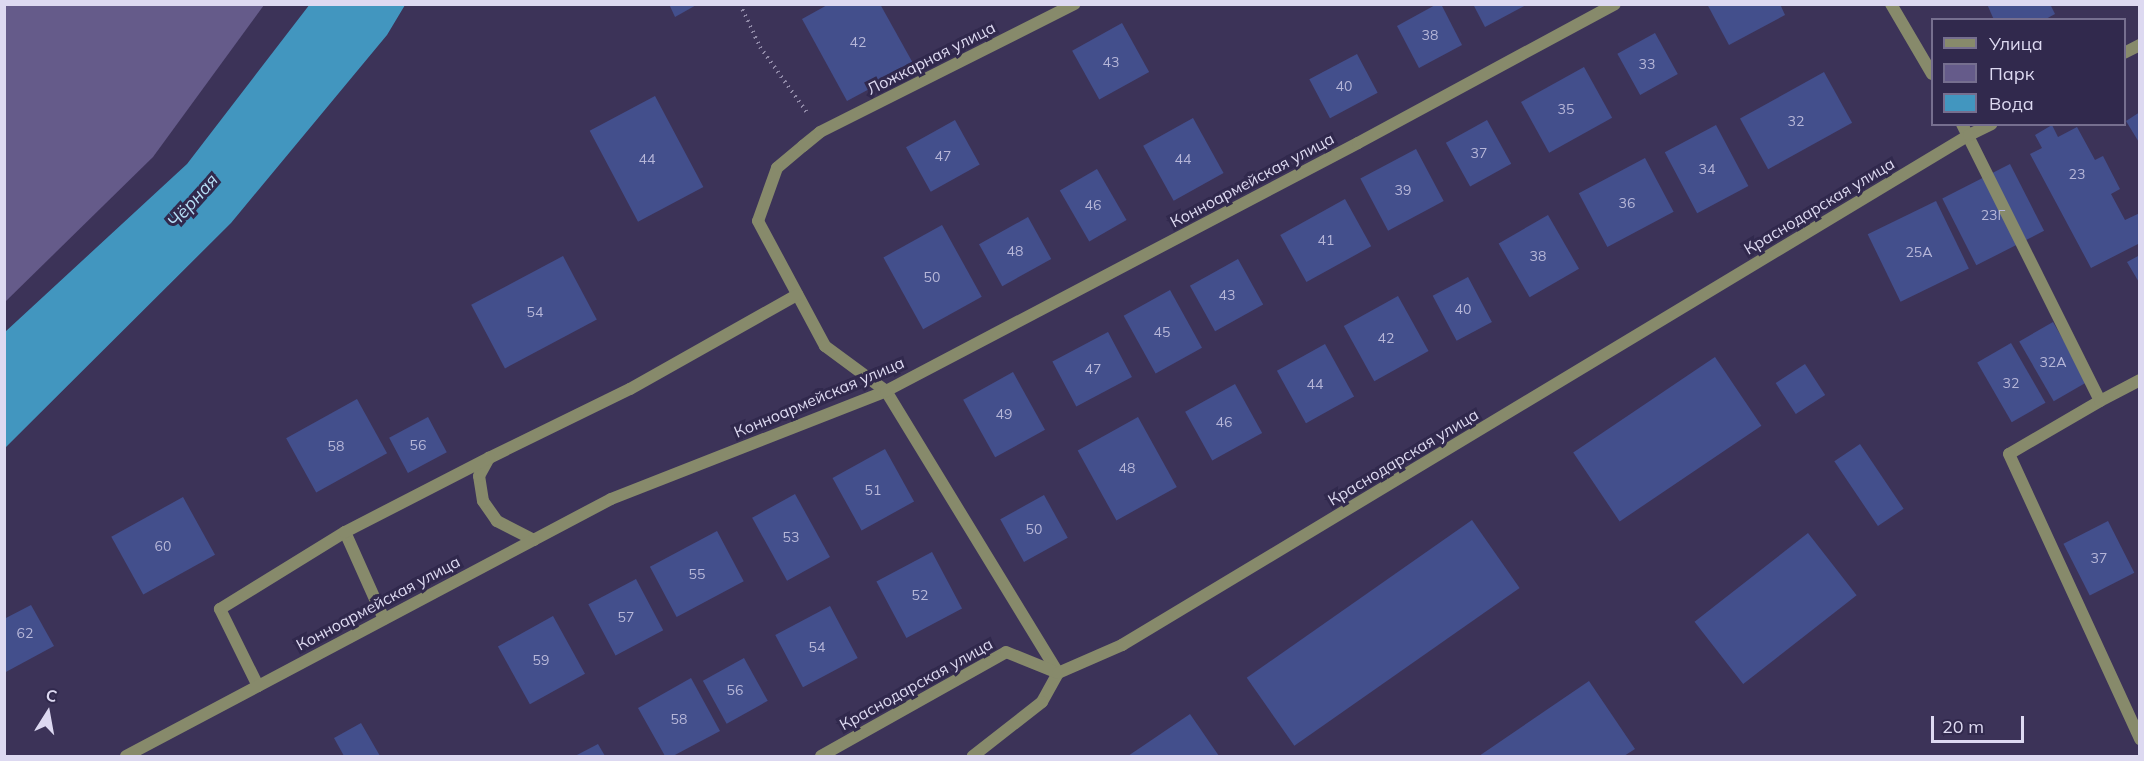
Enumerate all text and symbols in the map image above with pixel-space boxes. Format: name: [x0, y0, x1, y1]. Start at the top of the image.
street label: Ложкарная улица: [864, 17, 998, 99]
legend: [1931, 18, 2126, 126]
house number: 38: [1422, 27, 1438, 43]
text: Улица: [1989, 32, 2043, 55]
house number: 42: [850, 34, 866, 50]
house number: 43: [1103, 54, 1119, 70]
house number: 33: [1639, 56, 1655, 72]
text: Парк: [1989, 62, 2034, 85]
house number: 40: [1336, 78, 1352, 94]
text: Вода: [1989, 92, 2034, 115]
house number: 35: [1558, 101, 1574, 117]
house number: 32: [1788, 113, 1804, 129]
street label: Конноармейская улица: [1167, 129, 1337, 231]
house number: 37: [1471, 145, 1487, 161]
house number: 47: [935, 148, 951, 164]
house number: 44: [639, 151, 655, 167]
house number: 44: [1175, 151, 1191, 167]
street label: Краснодарская улица: [1740, 153, 1898, 259]
house number: 34: [1699, 161, 1715, 177]
house number: 23: [2069, 166, 2085, 182]
water label: Чёрная: [163, 170, 223, 232]
house number: 39: [1395, 182, 1411, 198]
house number: 36: [1619, 195, 1635, 211]
house number: 46: [1085, 197, 1101, 213]
house number: 23Г: [1981, 207, 2005, 223]
house number: 41: [1318, 232, 1334, 248]
house number: 48: [1007, 243, 1023, 259]
house number: 25А: [1905, 244, 1933, 260]
house number: 38: [1530, 248, 1546, 264]
house number: 50: [924, 269, 940, 285]
house number: 43: [1219, 287, 1235, 303]
house number: 40: [1455, 301, 1471, 317]
house number: 54: [527, 304, 543, 320]
house number: 45: [1154, 324, 1170, 340]
house number: 42: [1378, 330, 1394, 346]
street label: Конноармейская улица: [731, 352, 907, 442]
house number: 32А: [2039, 354, 2067, 370]
house number: 47: [1085, 361, 1101, 377]
house number: 32: [2003, 375, 2019, 391]
house number: 44: [1307, 376, 1323, 392]
street label: Краснодарская улица: [1324, 404, 1482, 510]
house number: 49: [996, 406, 1012, 422]
house number: 46: [1216, 414, 1232, 430]
house number: 56: [410, 437, 426, 453]
house number: 58: [328, 438, 344, 454]
house number: 48: [1119, 460, 1135, 476]
house number: 51: [865, 482, 881, 498]
house number: 50: [1026, 521, 1042, 537]
house number: 53: [783, 529, 799, 545]
house number: 60: [155, 538, 171, 554]
house number: 37: [2091, 550, 2107, 566]
street label: Конноармейская улица: [293, 552, 463, 654]
house number: 55: [689, 566, 705, 582]
house number: 52: [912, 587, 928, 603]
house number: 57: [618, 609, 634, 625]
house number: 62: [17, 625, 33, 641]
street label: Краснодарская улица: [836, 634, 996, 734]
house number: 54: [809, 639, 825, 655]
house number: 59: [533, 652, 549, 668]
house number: 56: [727, 682, 743, 698]
north arrow: [18, 683, 78, 743]
text: С: [44, 684, 59, 706]
scale bar: [1934, 704, 2027, 742]
house number: 58: [671, 711, 687, 727]
text: 20 m: [1942, 715, 1984, 738]

